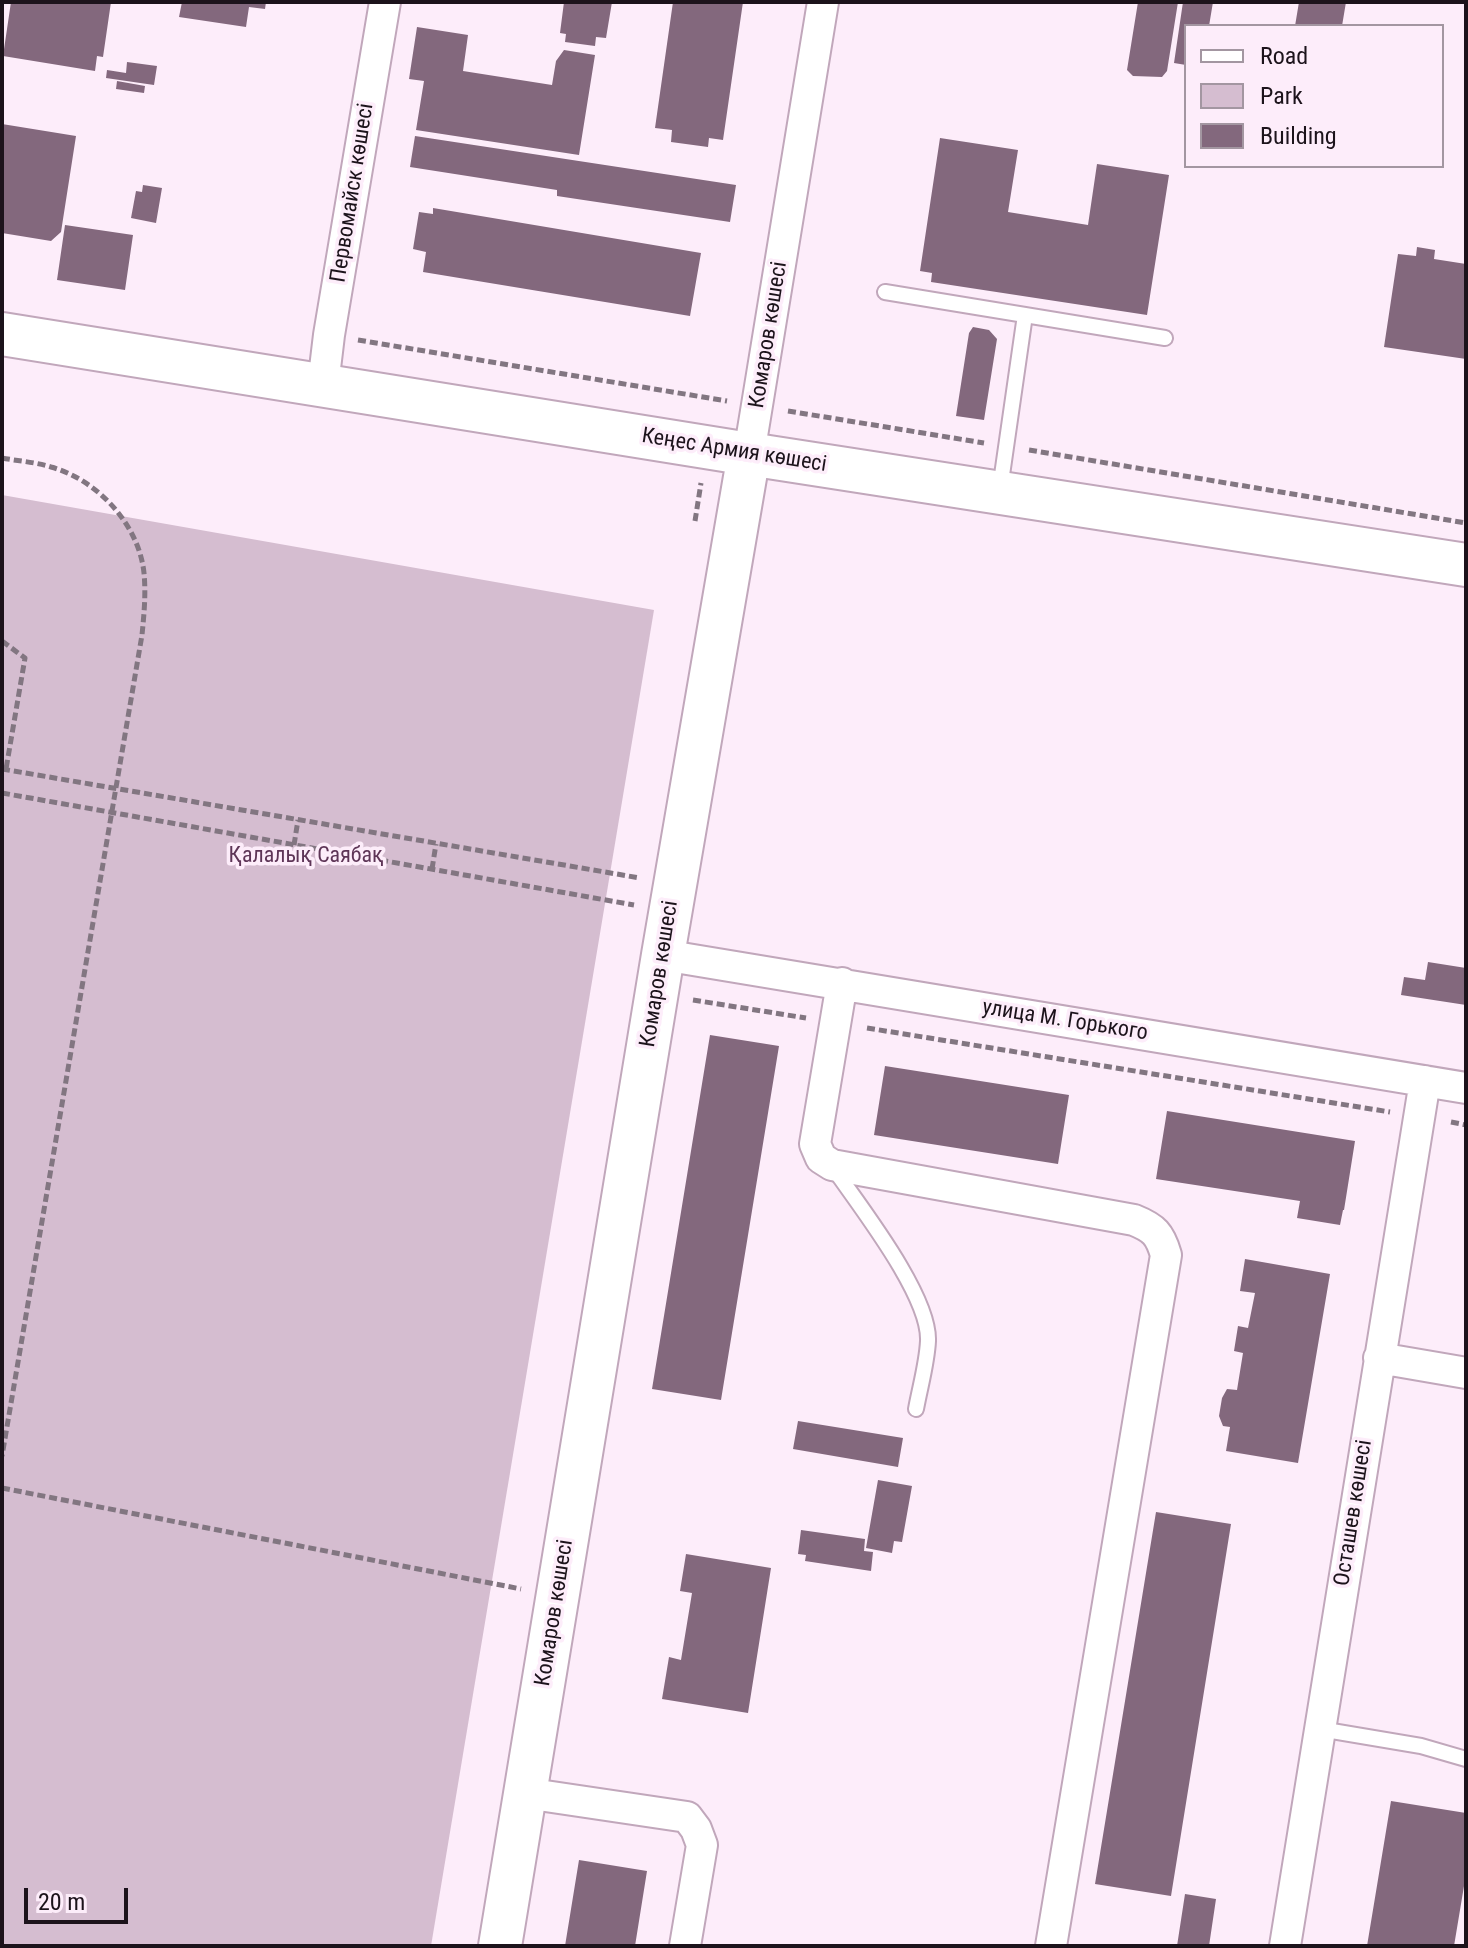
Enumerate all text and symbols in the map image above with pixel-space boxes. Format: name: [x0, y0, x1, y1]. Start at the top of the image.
legend: [1184, 24, 1444, 168]
text: Road: [1260, 42, 1308, 70]
text: Park: [1260, 82, 1303, 110]
street label: Первомайск көшесі: [326, 102, 380, 284]
text: Building: [1260, 122, 1337, 150]
street label: Комаров көшесі: [744, 260, 794, 410]
street label: Кеңес Армия көшесі: [640, 423, 828, 479]
park label: Қалалық Саябақ: [228, 843, 384, 869]
street label: Комаров көшесі: [635, 899, 685, 1049]
street label: улица М. Горького: [980, 995, 1150, 1047]
street label: Осташев көшесі: [1329, 1438, 1379, 1588]
street label: Комаров көшесі: [530, 1538, 580, 1688]
scale bar: [28, 1872, 132, 1922]
text: 20 m: [38, 1888, 85, 1916]

